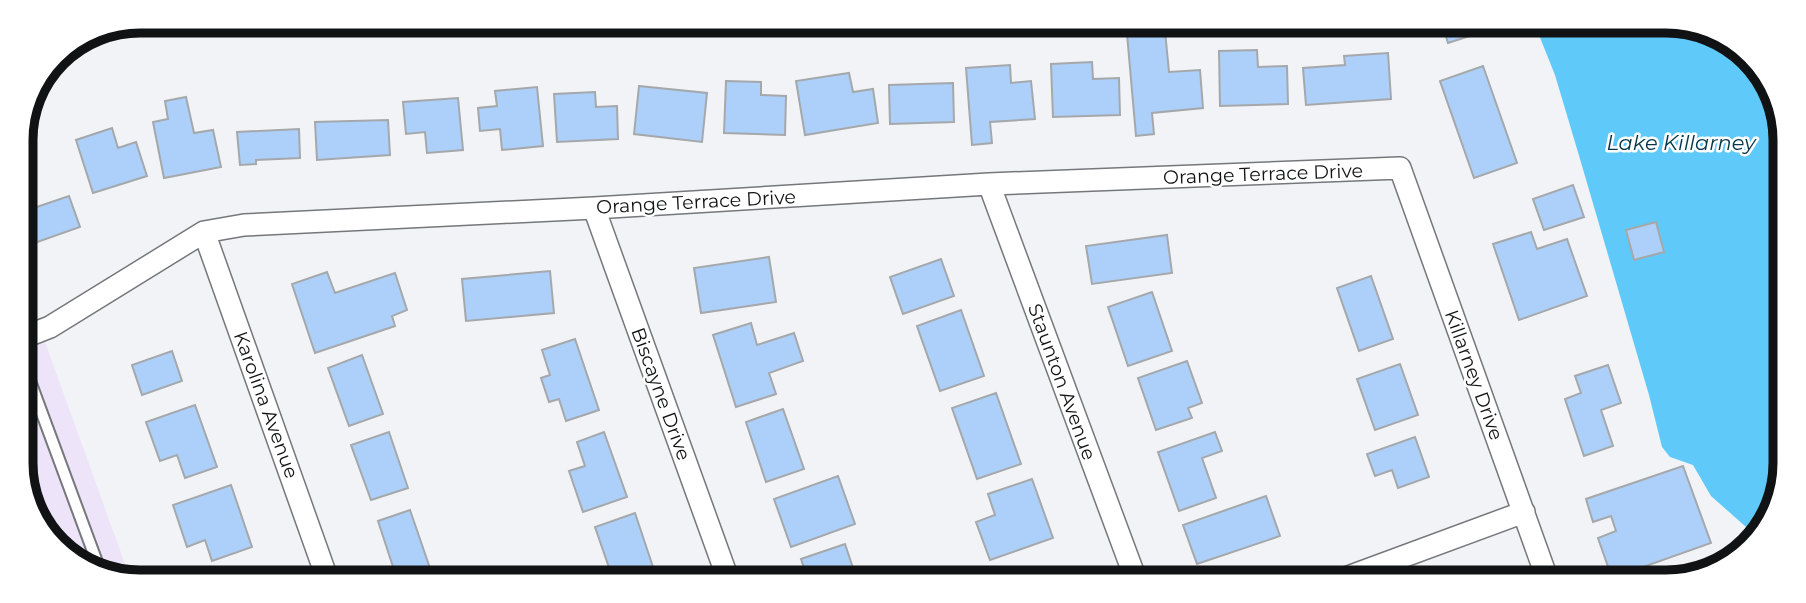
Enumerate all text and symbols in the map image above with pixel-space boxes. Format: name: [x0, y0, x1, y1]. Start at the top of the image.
water label: Lake Killarney: [1606, 130, 1757, 155]
street label: Orange Terrace Drive: [1163, 159, 1363, 189]
street label: Orange Terrace Drive: [596, 185, 796, 219]
street label: Staunton Avenue: [1023, 301, 1101, 463]
street label: Killarney Drive: [1440, 307, 1508, 443]
street label: Biscayne Drive: [626, 324, 696, 464]
street label: Karolina Avenue: [229, 328, 303, 482]

